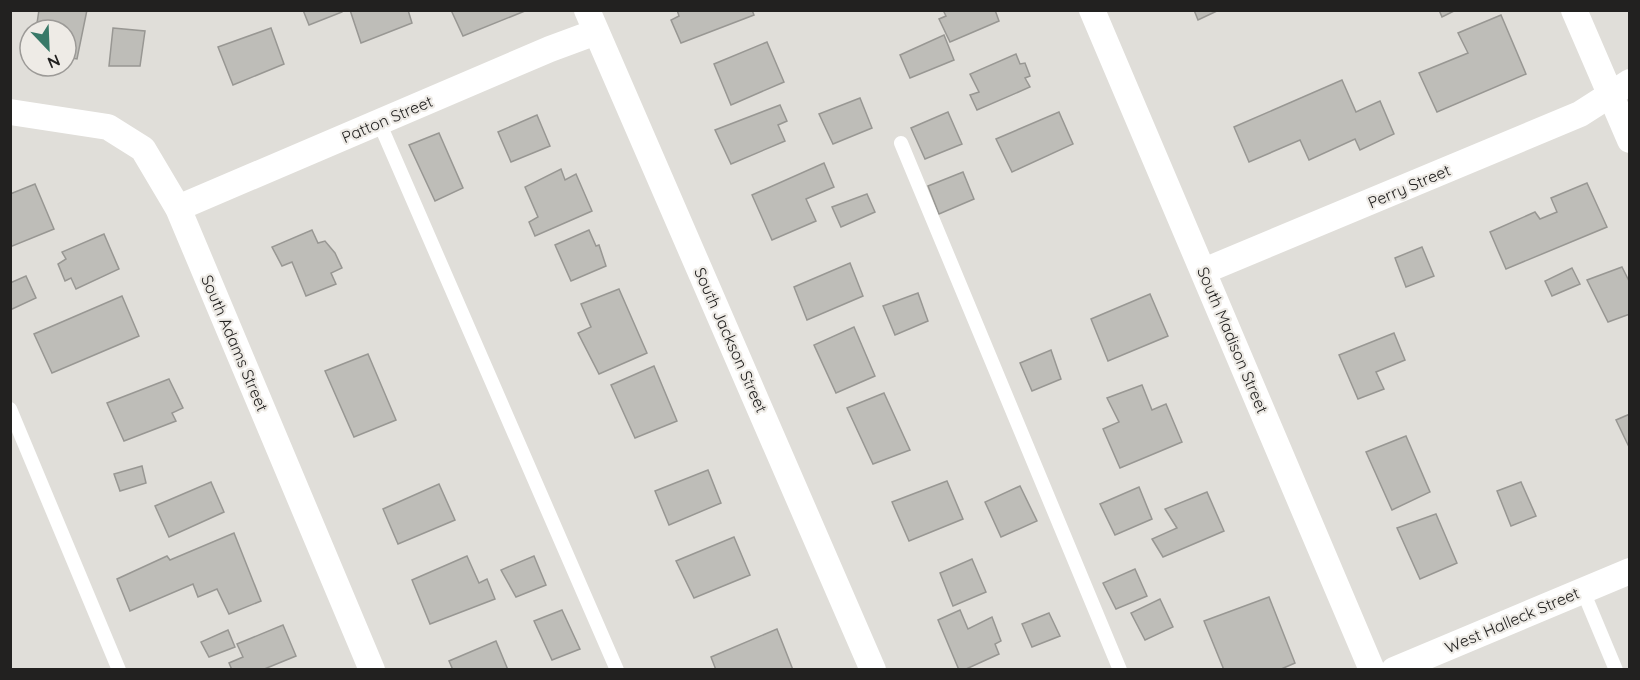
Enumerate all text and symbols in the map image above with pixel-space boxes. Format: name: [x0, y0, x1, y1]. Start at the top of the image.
north arrow: [18, 18, 78, 78]
text: N: [45, 50, 63, 73]
street label: Patton Street: [338, 91, 436, 147]
street label: Perry Street: [1365, 160, 1453, 212]
street label: South Jackson Street: [690, 264, 772, 416]
street label: South Madison Street: [1193, 264, 1273, 416]
street label: South Adams Street: [197, 272, 273, 414]
street label: West Halleck Street: [1442, 583, 1582, 657]

